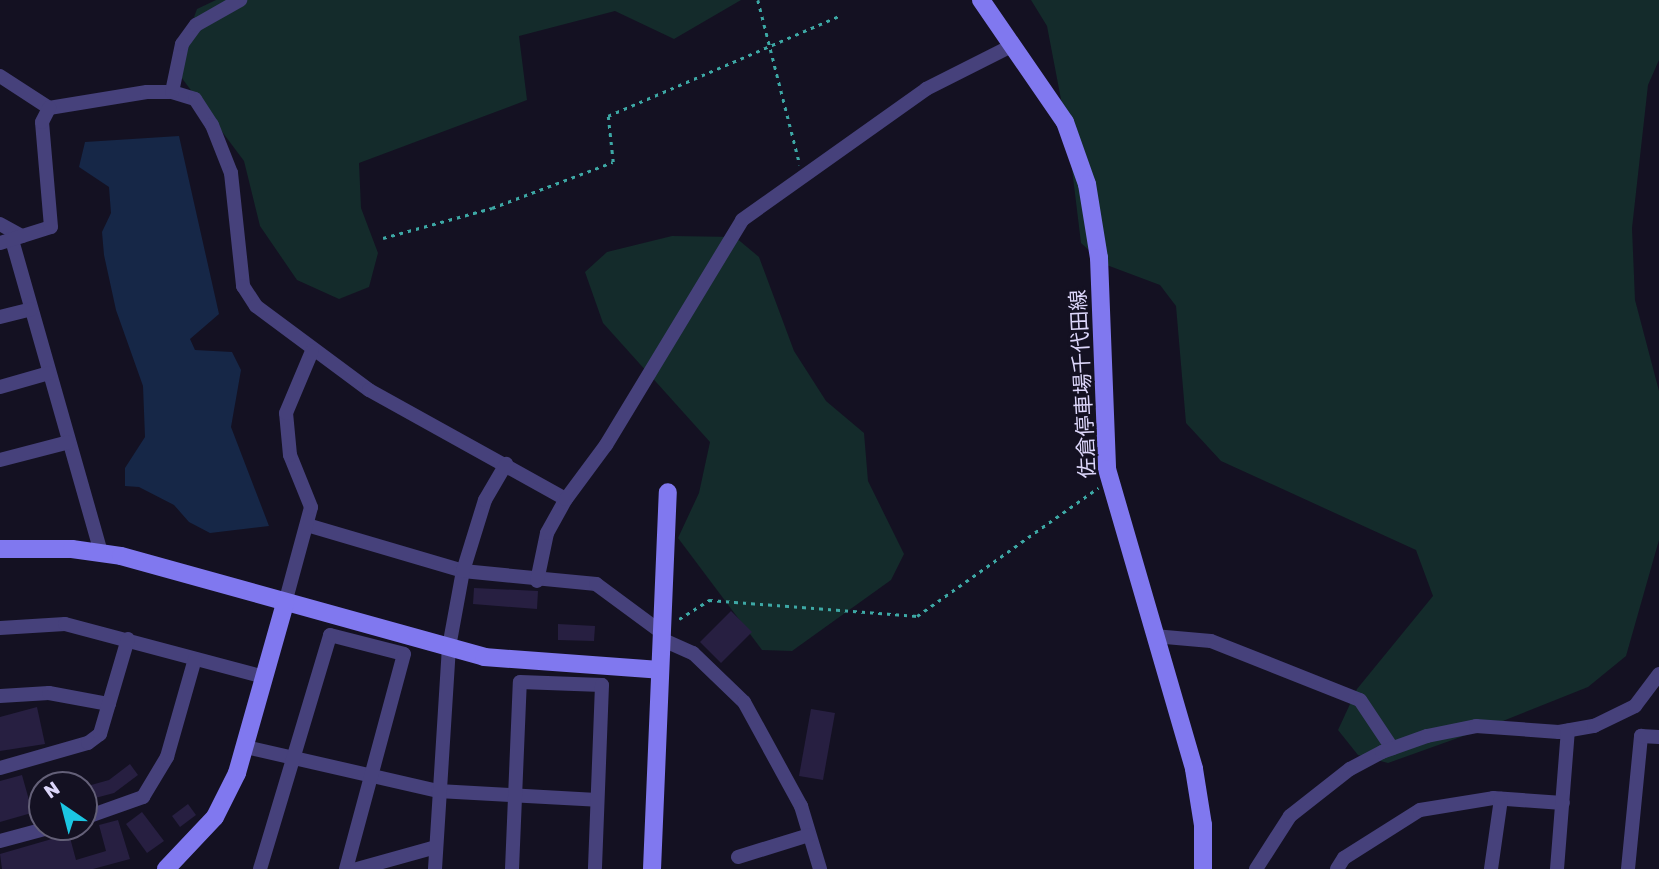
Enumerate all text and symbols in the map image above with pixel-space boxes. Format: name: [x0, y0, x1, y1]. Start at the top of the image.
street label: 佐倉停車場千代田線: [1065, 289, 1101, 479]
north arrow: [28, 771, 98, 841]
text: N: [40, 777, 64, 803]

